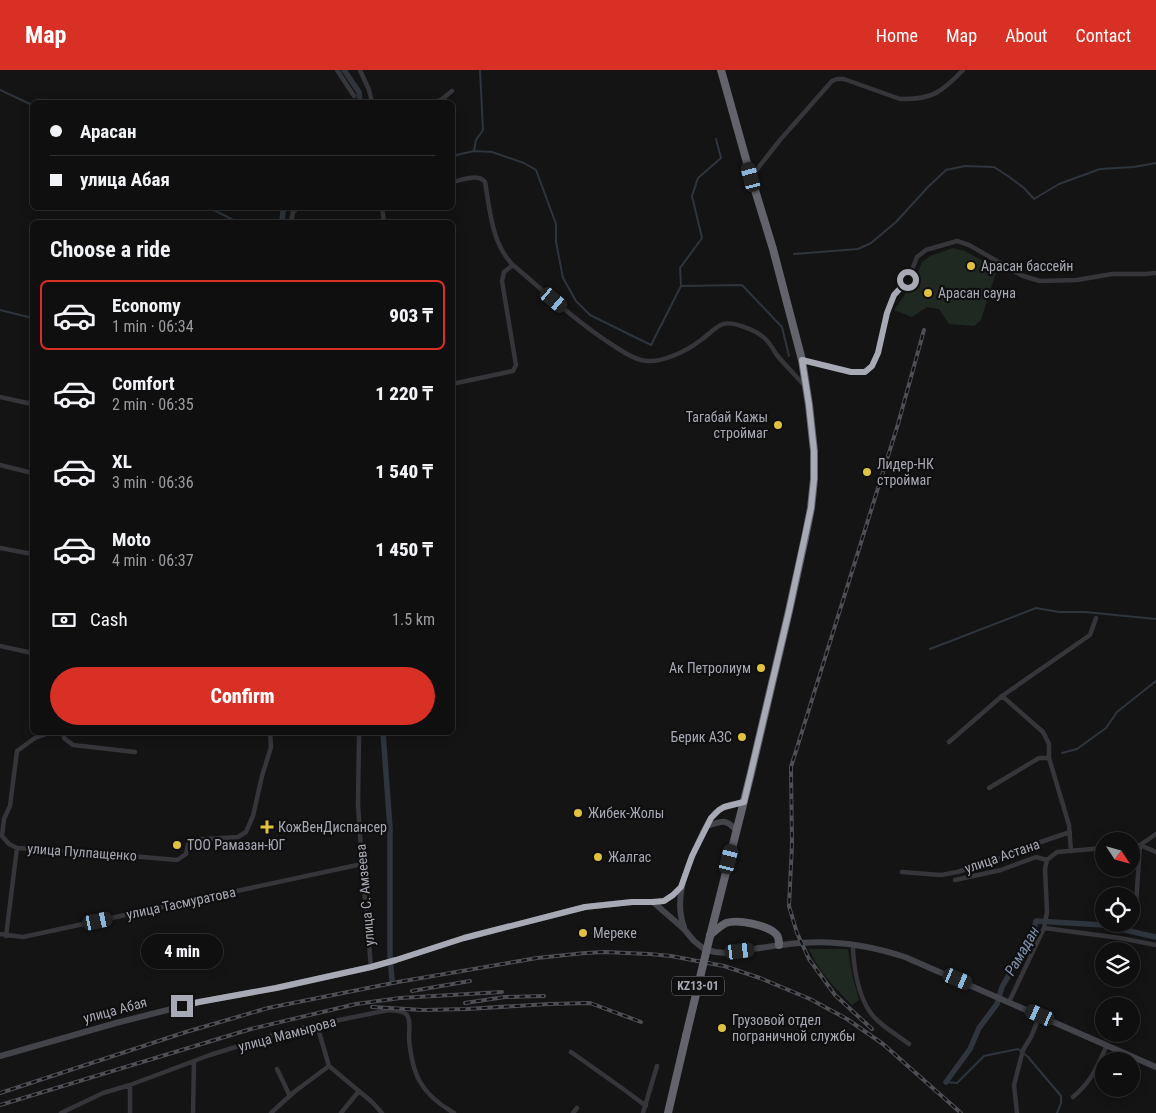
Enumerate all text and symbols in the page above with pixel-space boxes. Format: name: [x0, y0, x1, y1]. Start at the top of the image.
text: Map: [25, 21, 66, 49]
text: Home: [876, 25, 918, 46]
text: Map: [946, 25, 977, 46]
text: About: [1005, 25, 1047, 46]
text: Contact: [1075, 25, 1131, 46]
text: Арасан: [80, 120, 136, 143]
car: [739, 161, 762, 193]
text: улица Абая: [80, 168, 170, 191]
text: Choose a ride: [50, 237, 171, 262]
place label: Арасан бассейн: [981, 258, 1073, 274]
marker: Арасан бассейн: [965, 260, 977, 272]
route start: [897, 269, 919, 291]
car: [537, 285, 570, 315]
place label: Арасан сауна: [938, 285, 1016, 301]
marker: Арасан сауна: [922, 287, 934, 299]
icon: car: [52, 293, 97, 338]
text: Economy: [112, 294, 181, 317]
text: 903 ₸: [389, 304, 433, 327]
text: 1 min · 06:34: [112, 317, 194, 336]
icon: car: [52, 371, 97, 416]
text: Comfort: [112, 372, 175, 395]
text: 1 220 ₸: [375, 382, 433, 405]
text: 2 min · 06:35: [112, 395, 194, 414]
place label: Тагабай Кажы строймаг: [686, 409, 768, 441]
marker: Тагабай Кажы строймаг: [772, 419, 784, 431]
icon: car: [52, 449, 97, 494]
text: XL: [112, 450, 132, 473]
place label: Лидер-НК строймаг: [877, 456, 934, 488]
text: 1 540 ₸: [375, 460, 433, 483]
marker: Лидер-НК строймаг: [861, 466, 873, 478]
text: 3 min · 06:36: [112, 473, 194, 492]
icon: car: [52, 527, 97, 572]
text: Moto: [112, 528, 151, 551]
text: 1 450 ₸: [375, 538, 433, 561]
text: 4 min · 06:37: [112, 551, 194, 570]
icon: cash: [50, 606, 78, 634]
text: Cash: [90, 608, 128, 631]
text: 1.5 km: [392, 610, 435, 629]
place label: Ак Петролиум: [669, 660, 751, 676]
marker: Ак Петролиум: [755, 662, 767, 674]
button: Confirm: [50, 667, 435, 725]
place label: Берик АЗС: [671, 729, 732, 745]
marker: Берик АЗС: [736, 731, 748, 743]
place label: Жибек-Жолы: [588, 805, 664, 821]
marker: Жибек-Жолы: [572, 807, 584, 819]
place label: КожВенДиспансер: [278, 819, 387, 835]
marker: КожВенДиспансер: [260, 820, 274, 834]
north arrow: [1095, 832, 1140, 878]
map controls: [1095, 832, 1140, 1097]
street label: улица Астана: [963, 836, 1041, 876]
place label: ТОО Рамазан-ЮГ: [187, 837, 286, 853]
marker: ТОО Рамазан-ЮГ: [171, 839, 183, 851]
street label: улица Пулпащенко: [27, 840, 137, 864]
street label: улица С. Амзеева: [353, 843, 377, 947]
car: [718, 843, 739, 875]
place label: Жалгас: [608, 849, 651, 865]
marker: Жалгас: [592, 851, 604, 863]
street label: улица Тасмуратова: [125, 884, 237, 922]
button: locate: [1095, 887, 1140, 932]
car: [81, 911, 114, 931]
water label: Рамадан: [1001, 923, 1043, 979]
place label: Мереке: [593, 925, 637, 941]
marker: Мереке: [577, 927, 589, 939]
callout: 4 min: [141, 934, 223, 968]
text: 4 min: [164, 942, 200, 961]
car: [724, 942, 755, 960]
button: layers: [1095, 942, 1140, 987]
car: [941, 966, 974, 992]
road number: KZ13-01: [672, 976, 724, 996]
street label: улица Абая: [81, 994, 149, 1026]
route end: [171, 995, 193, 1017]
button: +: [1095, 997, 1140, 1042]
car: [1023, 1002, 1056, 1028]
place label: Грузовой отдел пограничной службы: [732, 1012, 855, 1044]
street label: улица Мамырова: [236, 1013, 338, 1055]
marker: Грузовой отдел пограничной службы: [716, 1022, 728, 1034]
button: −: [1095, 1052, 1140, 1097]

